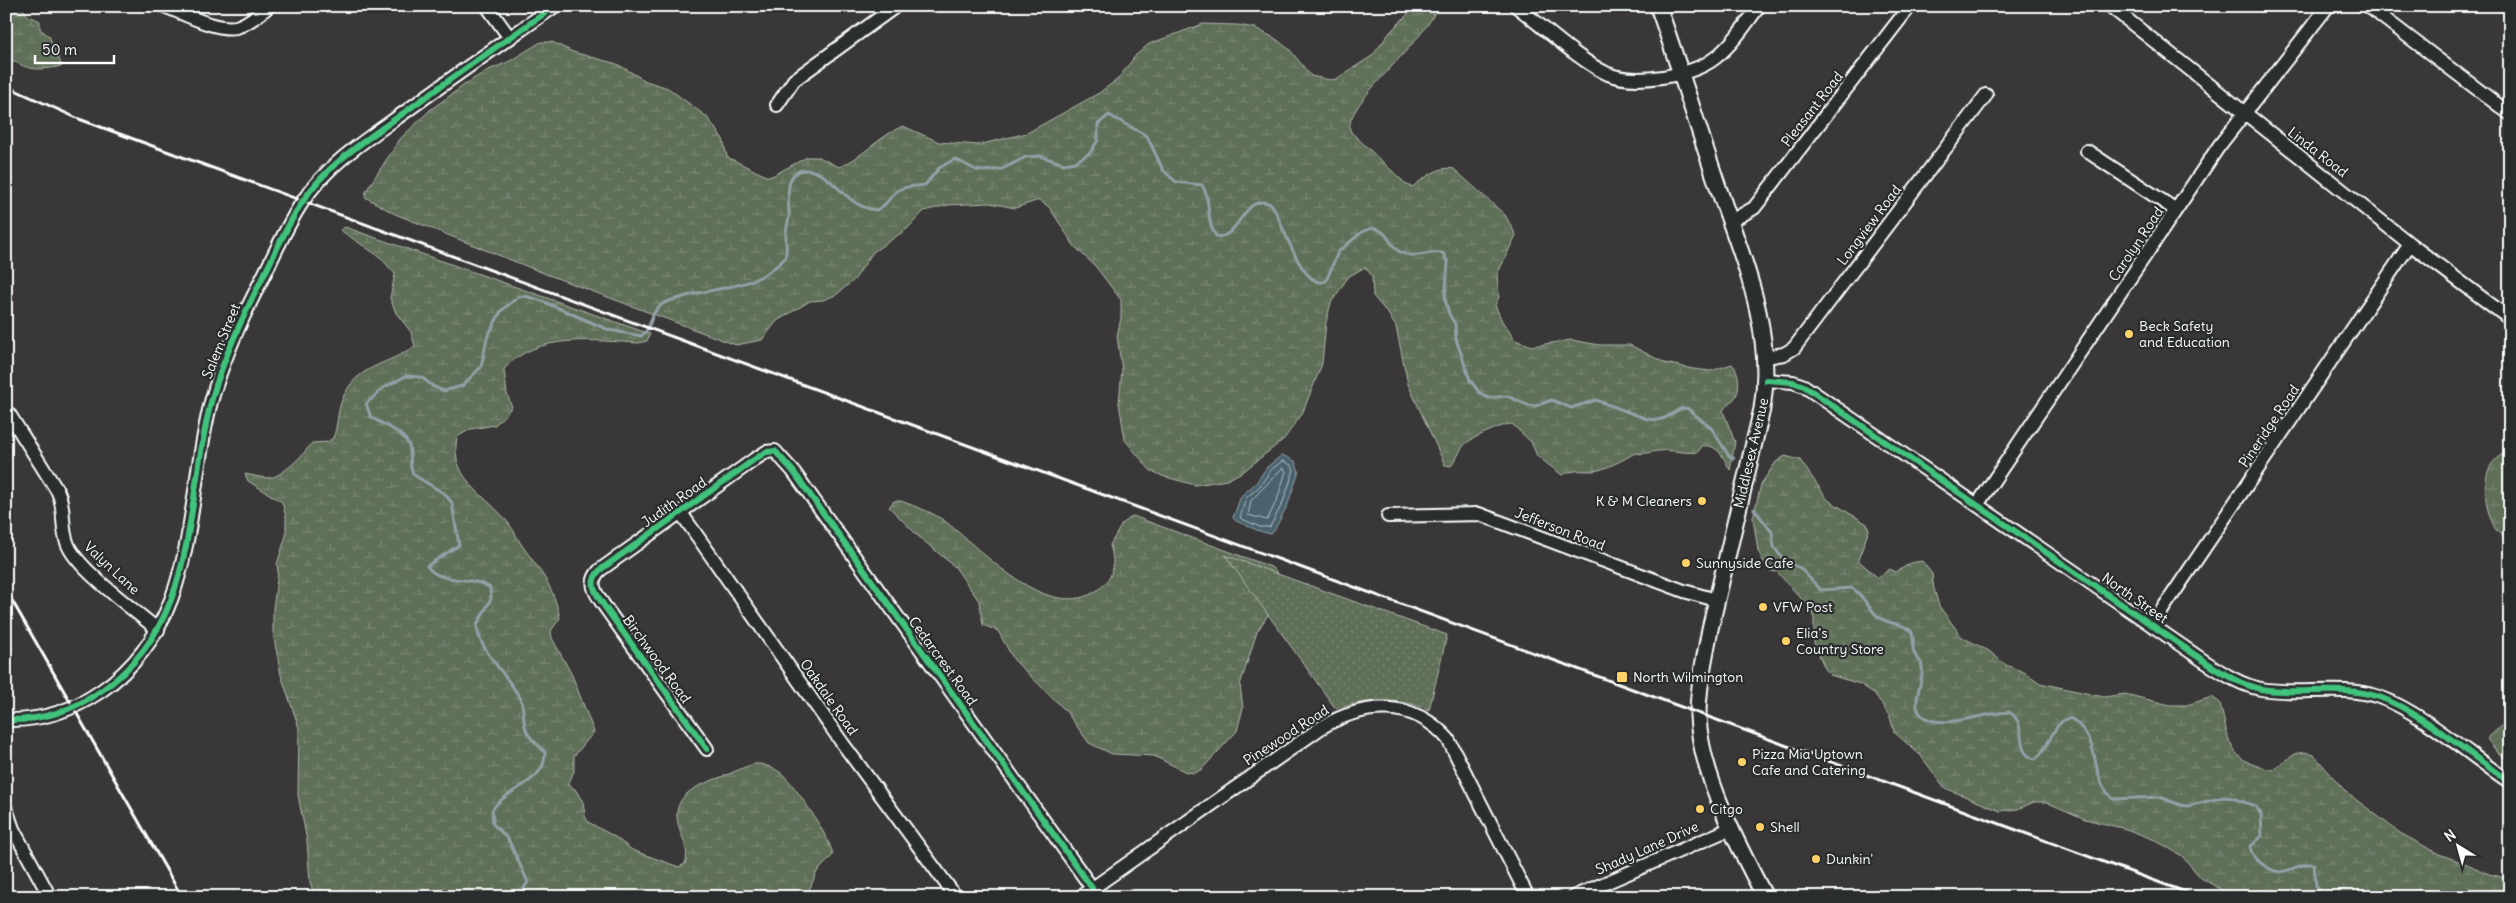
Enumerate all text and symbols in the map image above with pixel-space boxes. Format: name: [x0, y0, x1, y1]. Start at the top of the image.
scale bar: [35, 32, 114, 64]
text: 50 m: [42, 40, 77, 59]
street label: Pleasant Road: [1777, 68, 1847, 150]
street label: Linda Road: [2284, 123, 2352, 181]
street label: Longview Road: [1833, 181, 1905, 269]
street label: Carolyn Road: [2105, 203, 2167, 285]
street label: Salem Street: [198, 301, 244, 381]
place label: Beck Safety and Education: [2139, 317, 2230, 351]
marker: Beck Safety and Education: [2123, 328, 2135, 340]
street label: Pineridge Road: [2235, 381, 2303, 471]
street label: Middlesex Avenue: [1730, 396, 1772, 510]
street label: Judith Road: [638, 473, 710, 531]
place label: K & M Cleaners: [1596, 492, 1692, 510]
marker: K & M Cleaners: [1696, 495, 1708, 507]
street label: Jefferson Road: [1512, 504, 1608, 554]
street label: Valyn Lane: [80, 538, 144, 598]
place label: Sunnyside Cafe: [1696, 554, 1793, 572]
marker: Sunnyside Cafe: [1680, 557, 1692, 569]
street label: North Street: [2098, 569, 2172, 628]
place label: VFW Post: [1773, 598, 1833, 616]
marker: VFW Post: [1757, 601, 1769, 613]
street label: Birchwood Road: [619, 612, 695, 706]
street label: Cedarcrest Road: [905, 613, 981, 709]
place label: Elia's Country Store: [1796, 624, 1884, 658]
marker: Elia's Country Store: [1780, 635, 1792, 647]
street label: Oakdale Road: [796, 655, 862, 739]
place label: North Wilmington: [1633, 668, 1743, 686]
marker: North Wilmington: [1615, 670, 1629, 684]
street label: Pinewood Road: [1240, 701, 1332, 769]
place label: Pizza Mia Uptown Cafe and Catering: [1752, 745, 1866, 779]
marker: Pizza Mia Uptown Cafe and Catering: [1736, 756, 1748, 768]
place label: Citgo: [1710, 800, 1743, 818]
marker: Citgo: [1694, 803, 1706, 815]
street label: Shady Lane Drive: [1593, 817, 1701, 879]
place label: Shell: [1770, 818, 1800, 836]
north arrow: [2434, 820, 2484, 870]
marker: Shell: [1754, 821, 1766, 833]
text: N: [2441, 826, 2459, 846]
place label: Dunkin': [1826, 850, 1873, 868]
marker: Dunkin': [1810, 853, 1822, 865]

